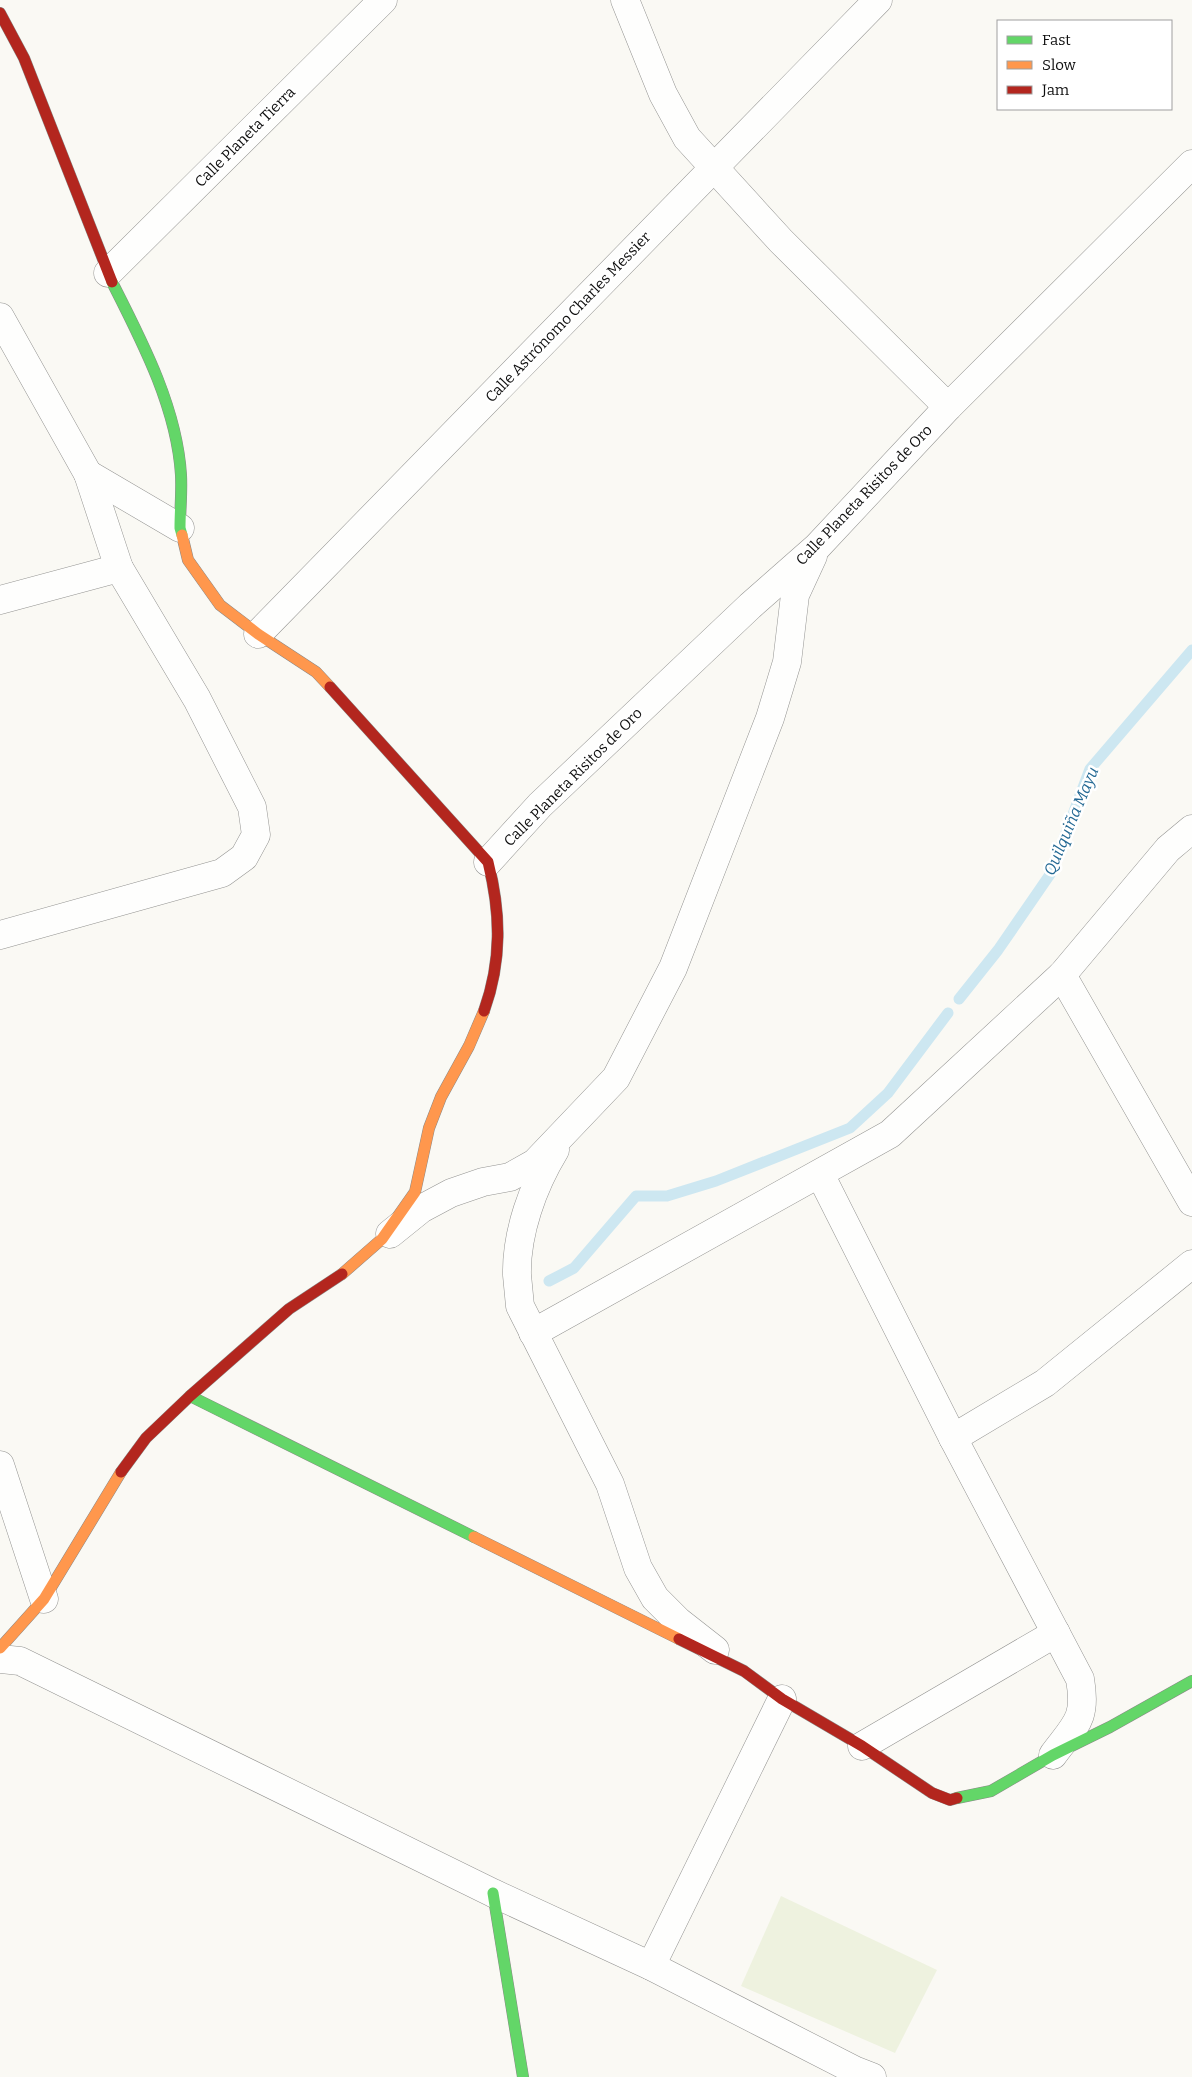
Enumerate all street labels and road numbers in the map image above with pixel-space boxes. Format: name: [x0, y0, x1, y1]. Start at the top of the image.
street label: Calle Planeta Tierra: [191, 83, 299, 191]
street label: Calle Astrónomo Charles Messier: [482, 228, 655, 406]
street label: Calle Planeta Risitos de Oro: [792, 421, 936, 569]
street label: Calle Planeta Risitos de Oro: [500, 704, 646, 850]

